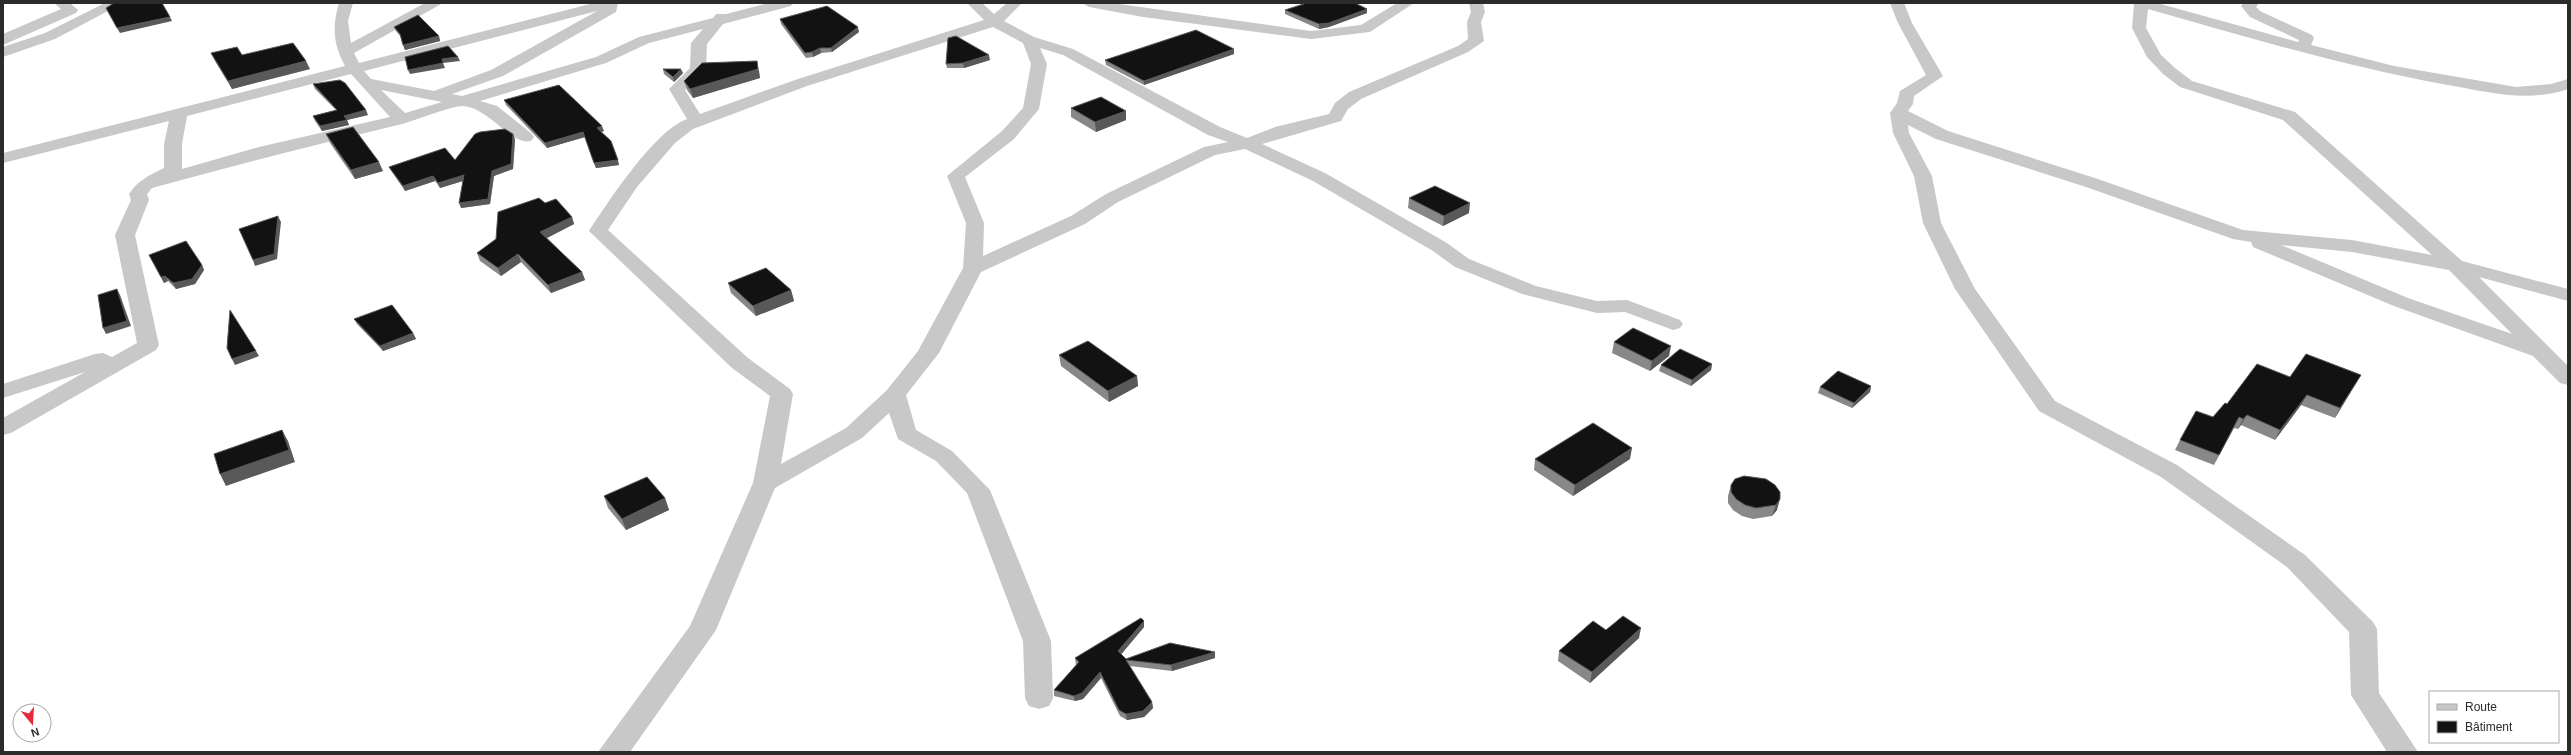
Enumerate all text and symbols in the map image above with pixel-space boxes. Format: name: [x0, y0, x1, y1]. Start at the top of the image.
legend: [2429, 691, 2559, 743]
text: Route: [2465, 700, 2497, 714]
north arrow: [12, 703, 52, 743]
text: Bâtiment: [2465, 720, 2513, 734]
text: N: [29, 726, 41, 739]

